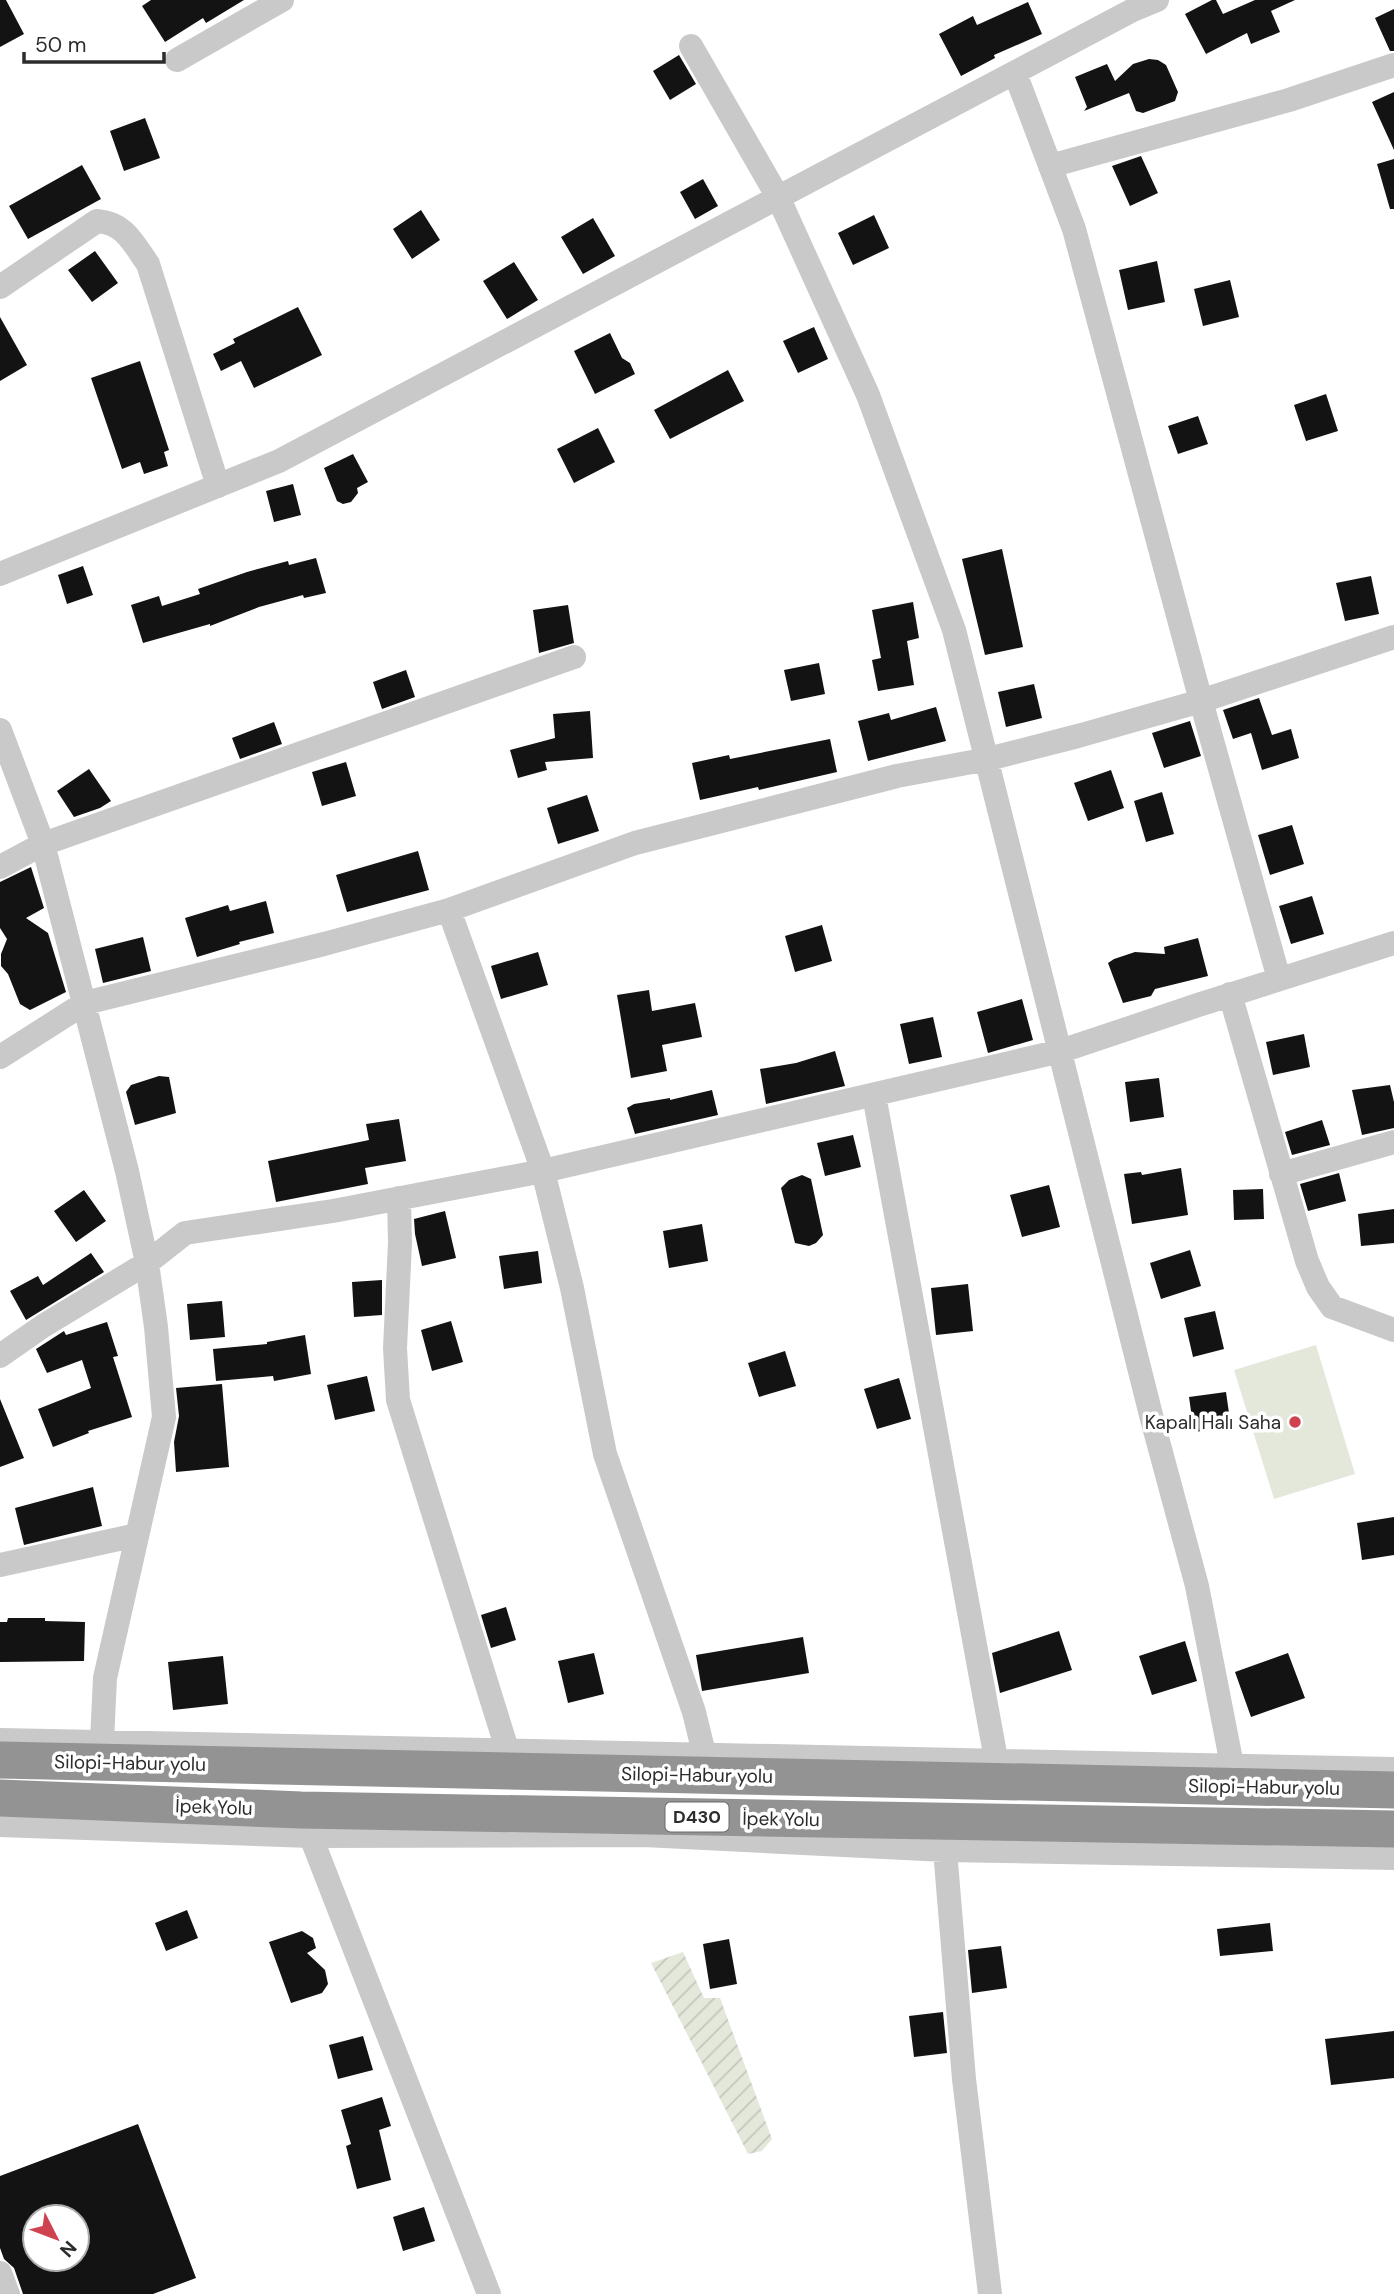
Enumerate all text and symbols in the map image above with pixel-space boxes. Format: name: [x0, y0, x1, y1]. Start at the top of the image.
scale bar: [24, 21, 164, 65]
text: 50 m: [35, 31, 86, 59]
place label: Kapalı Halı Saha: [1145, 1410, 1281, 1435]
marker: Kapalı Halı Saha: [1287, 1414, 1303, 1430]
street label: Silopi-Habur yolu: [54, 1749, 206, 1777]
street label: Silopi-Habur yolu: [621, 1761, 773, 1789]
street label: Silopi-Habur yolu: [1188, 1773, 1340, 1801]
street label: İpek Yolu: [175, 1793, 253, 1821]
road number: D430: [666, 1802, 728, 1831]
street label: İpek Yolu: [742, 1806, 820, 1832]
north arrow: [21, 2203, 91, 2273]
text: N: [54, 2236, 82, 2263]

